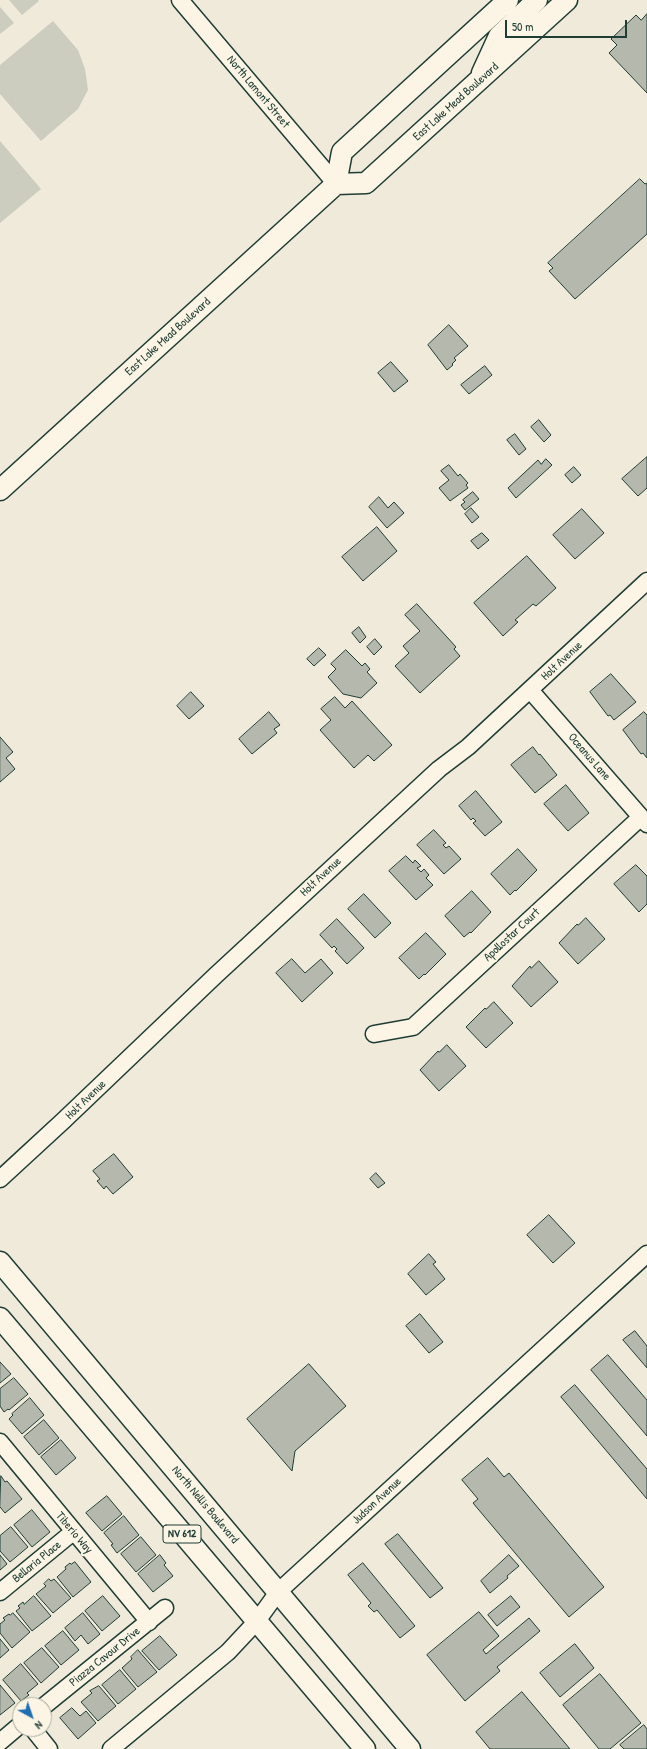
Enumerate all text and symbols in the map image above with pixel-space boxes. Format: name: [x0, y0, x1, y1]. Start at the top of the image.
scale bar: [507, 12, 629, 38]
text: 50 m: [512, 18, 533, 35]
street label: North Lamont Street: [224, 53, 292, 131]
street label: East Lake Mead Boulevard: [410, 60, 502, 144]
street label: East Lake Mead Boulevard: [122, 295, 214, 379]
street label: Holt Avenue: [538, 638, 586, 684]
street label: Oceanus Lane: [565, 730, 613, 784]
street label: Holt Avenue: [297, 854, 345, 900]
street label: Apollostar Court: [481, 905, 543, 965]
street label: Holt Avenue: [63, 1077, 109, 1123]
street label: North Nellis Boulevard: [168, 1463, 242, 1547]
street label: Judson Avenue: [349, 1475, 405, 1527]
street label: Tiberio Way: [52, 1509, 96, 1557]
road number: NV 612: [163, 1525, 201, 1543]
street label: Bellaria Place: [10, 1538, 64, 1586]
street label: Piazza Cavour Drive: [67, 1624, 143, 1690]
north arrow: [12, 1697, 52, 1737]
text: N: [32, 1718, 46, 1733]

